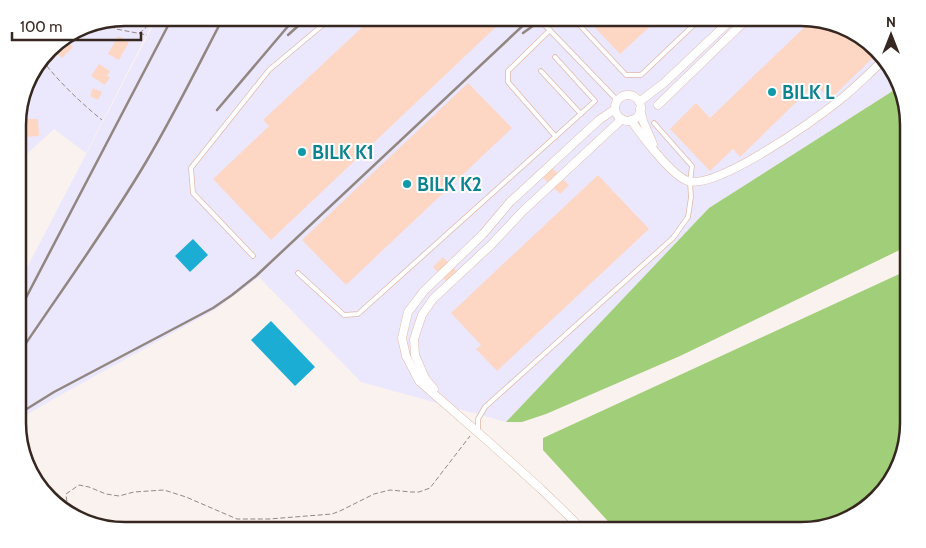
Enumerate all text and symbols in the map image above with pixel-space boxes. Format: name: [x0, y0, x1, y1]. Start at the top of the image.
scale bar: [12, 10, 141, 42]
north arrow: [866, 10, 916, 60]
text: N: [886, 13, 896, 31]
text: 100 m: [20, 18, 62, 36]
place label: BILK L: [782, 81, 835, 104]
marker: BILK L: [766, 86, 778, 98]
place label: BILK K1: [312, 141, 374, 164]
marker: BILK K1: [296, 146, 308, 158]
place label: BILK K2: [417, 173, 482, 196]
marker: BILK K2: [401, 178, 413, 190]

